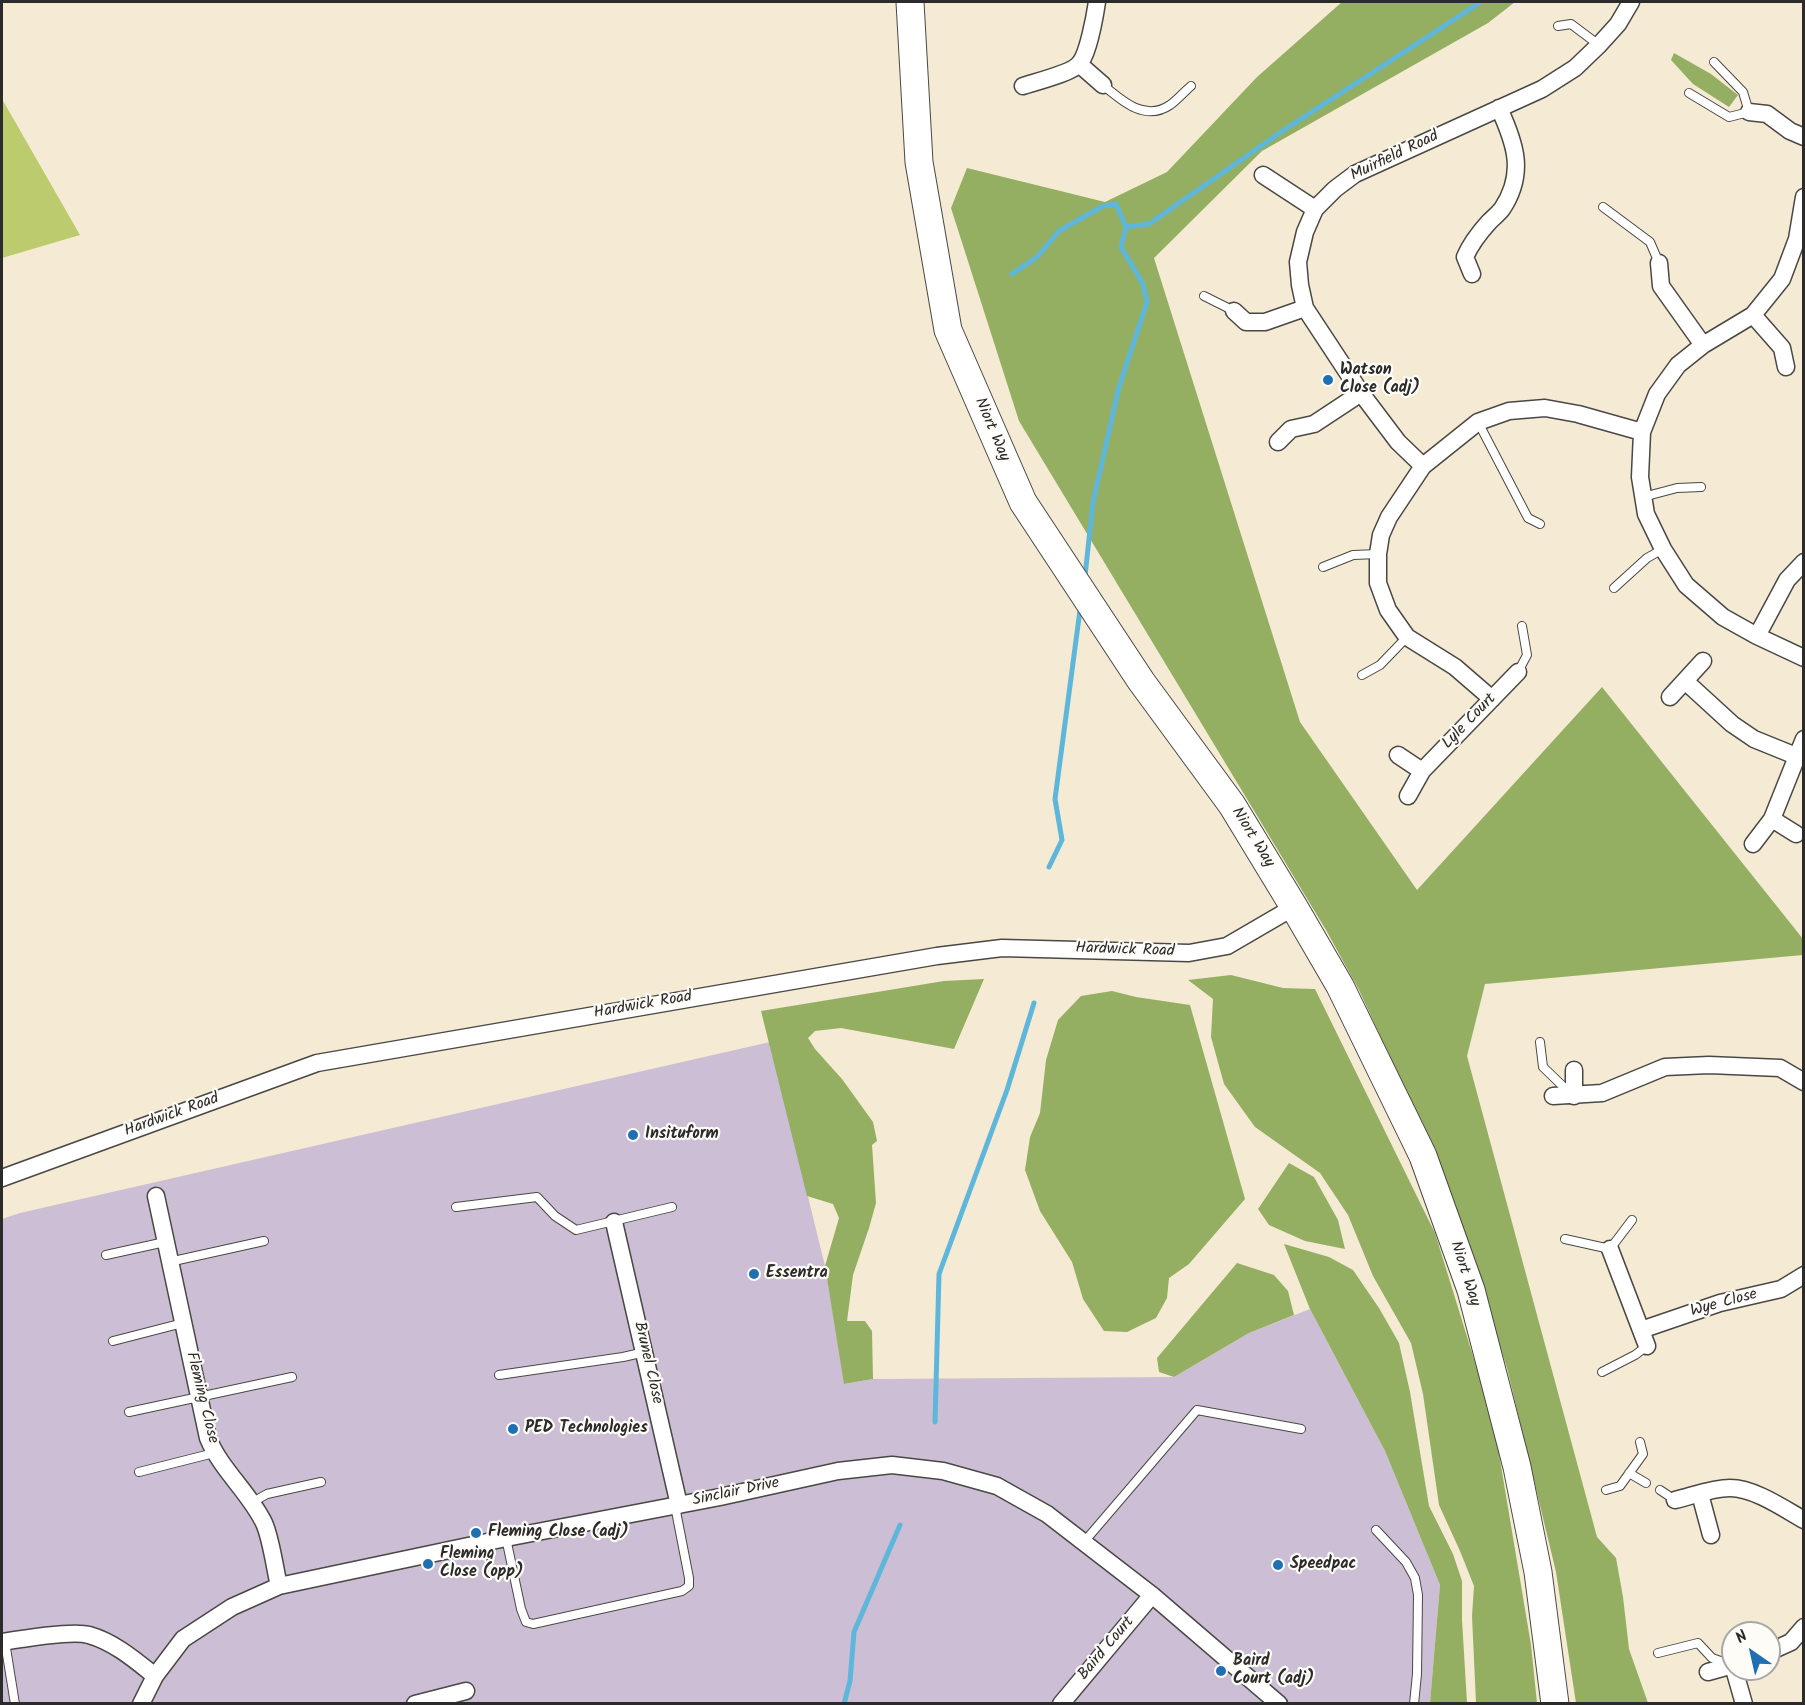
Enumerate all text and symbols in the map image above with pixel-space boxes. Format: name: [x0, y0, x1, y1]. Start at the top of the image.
street label: Muirfield Road: [1348, 127, 1442, 187]
place label: Watson Close (adj): [1340, 361, 1420, 399]
marker: Watson Close (adj): [1321, 373, 1335, 387]
street label: Niort Way: [969, 395, 1013, 465]
street label: Lyle Court: [1439, 690, 1501, 754]
street label: Niort Way: [1226, 804, 1278, 872]
street label: Hardwick Road: [1075, 940, 1175, 962]
street label: Hardwick Road: [592, 988, 694, 1024]
street label: Hardwick Road: [122, 1090, 222, 1142]
place label: Insituform: [645, 1125, 719, 1145]
marker: Insituform: [626, 1128, 640, 1142]
street label: Niort Way: [1444, 1239, 1484, 1309]
place label: Essentra: [766, 1264, 828, 1284]
marker: Essentra: [747, 1267, 761, 1281]
street label: Wye Close: [1688, 1286, 1760, 1322]
street label: Brunel Close: [628, 1320, 666, 1406]
street label: Fleming Close: [180, 1350, 222, 1446]
place label: PED Technologies: [525, 1419, 648, 1439]
marker: PED Technologies: [506, 1422, 520, 1436]
street label: Sinclair Drive: [691, 1474, 781, 1512]
place label: Fleming Close (adj): [488, 1523, 629, 1543]
marker: Fleming Close (adj): [469, 1526, 483, 1540]
place label: Fleming Close (opp): [440, 1545, 524, 1583]
place label: Speedpac: [1290, 1555, 1356, 1575]
marker: Fleming Close (opp): [421, 1557, 435, 1571]
marker: Speedpac: [1271, 1558, 1285, 1572]
street label: Baird Court: [1075, 1613, 1139, 1685]
north arrow: [1721, 1621, 1781, 1681]
text: N: [1731, 1624, 1753, 1651]
place label: Baird Court (adj): [1233, 1652, 1314, 1690]
marker: Baird Court (adj): [1214, 1664, 1228, 1678]

